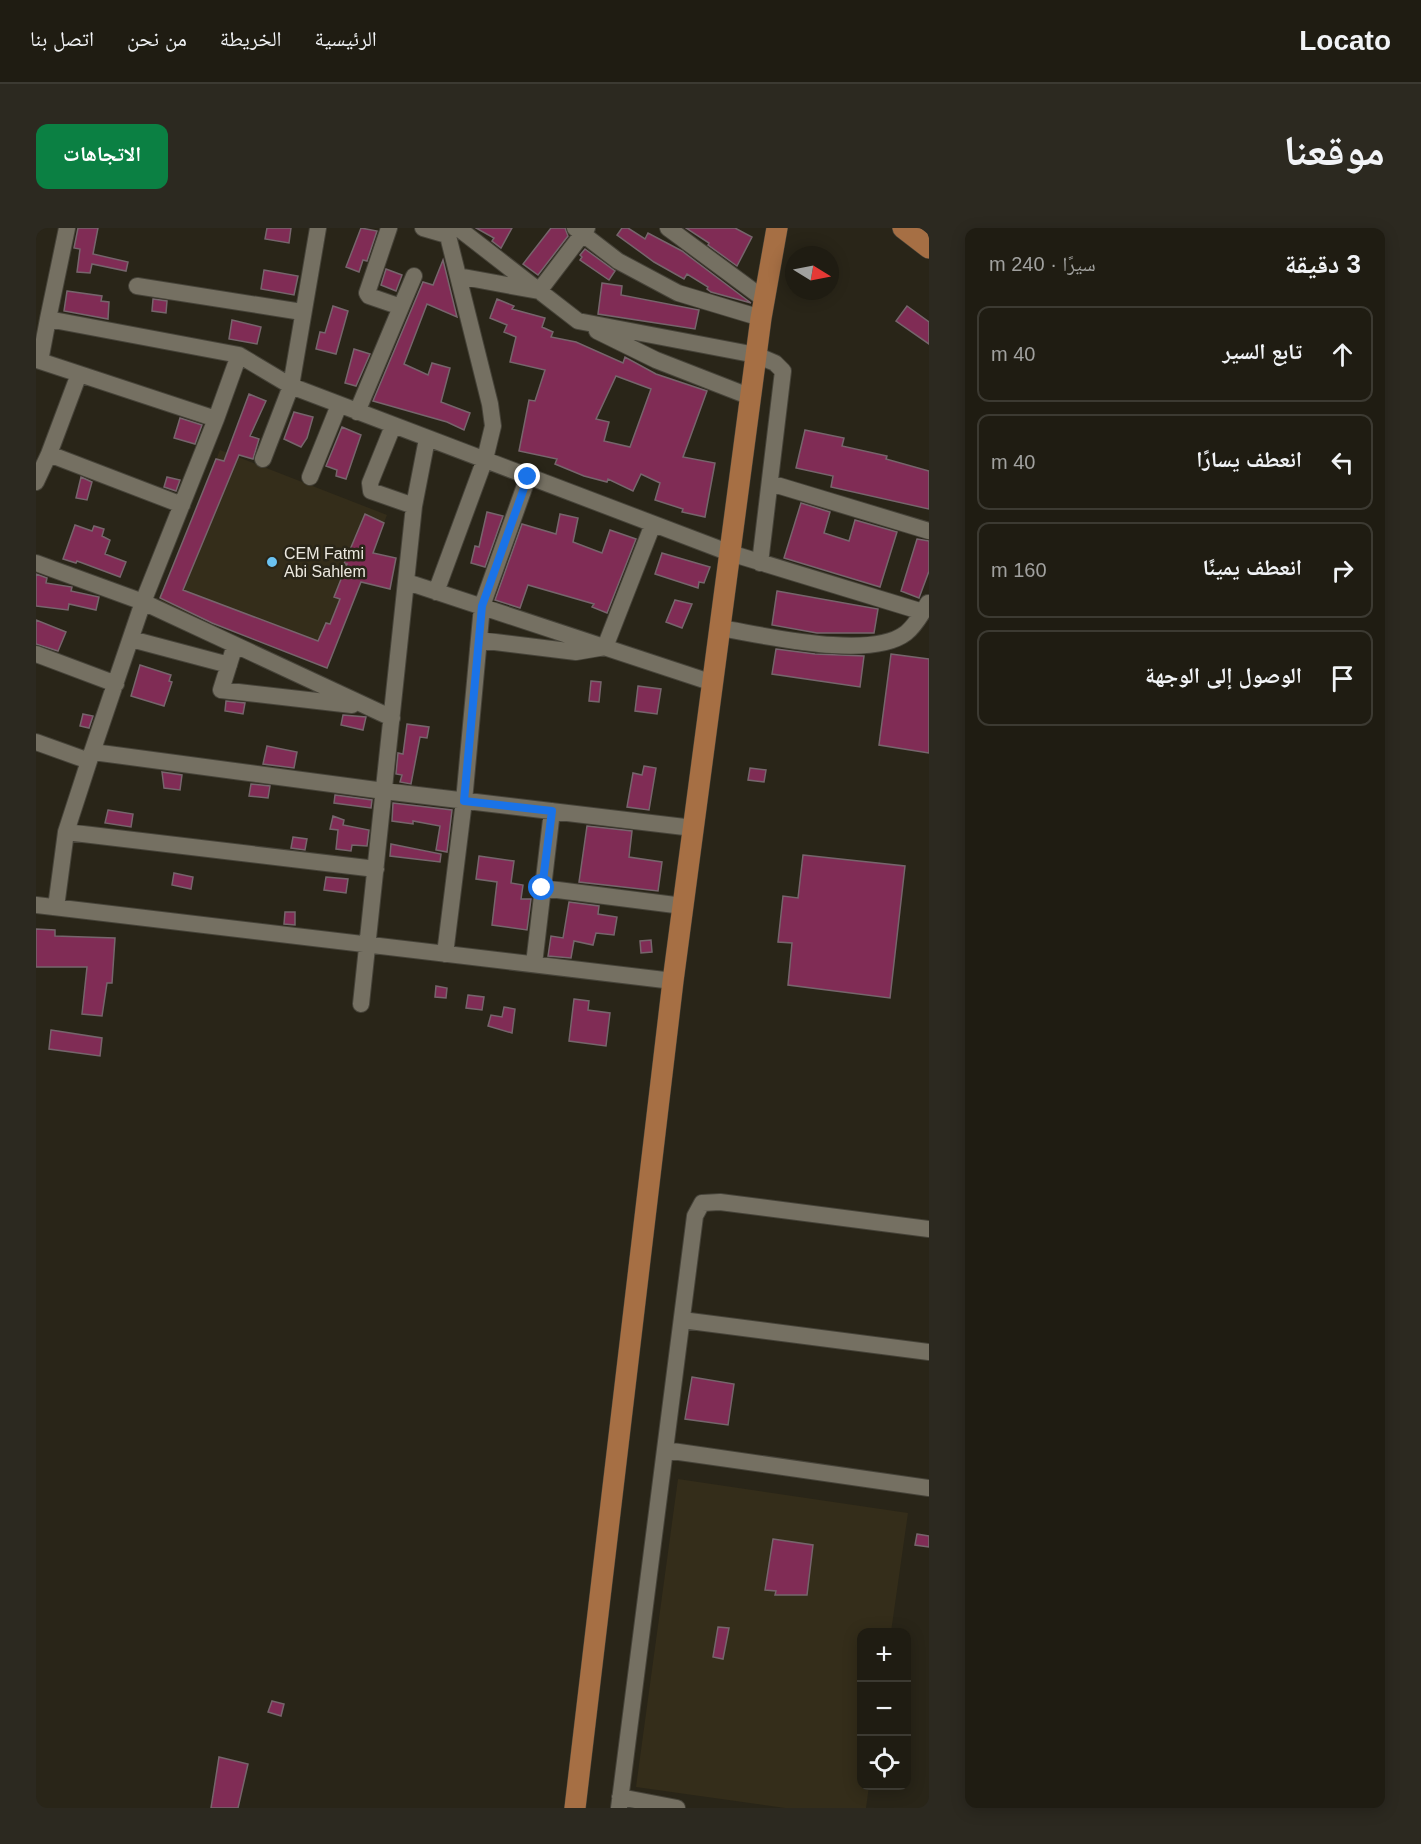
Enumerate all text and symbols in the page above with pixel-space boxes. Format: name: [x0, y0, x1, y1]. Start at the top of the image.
text: Locato: [1299, 25, 1391, 56]
text: اتصل بنا: [30, 27, 94, 50]
text: من نحن: [127, 27, 187, 50]
text: الخريطة: [220, 27, 282, 50]
text: الرئيسية: [315, 27, 377, 50]
button: الاتجاهات: [36, 124, 168, 189]
text: موقعنا: [1284, 127, 1385, 174]
north arrow: [785, 246, 839, 300]
text: 3 دقيقة: [1285, 249, 1361, 279]
text: سيرًا · 240 m: [989, 253, 1096, 275]
icon: ahead: [1326, 338, 1359, 371]
text: تابع السير: [1222, 339, 1302, 364]
text: 40 m: [991, 343, 1035, 365]
icon: left: [1326, 446, 1359, 479]
text: انعطف يسارًا: [1196, 447, 1302, 472]
text: 40 m: [991, 451, 1035, 473]
route end: [514, 463, 540, 489]
place label: CEM Fatmi Abi Sahlem: [284, 545, 366, 580]
icon: right: [1326, 554, 1359, 587]
marker: CEM Fatmi Abi Sahlem: [265, 555, 279, 569]
text: انعطف يمينًا: [1203, 555, 1302, 580]
text: 160 m: [991, 559, 1047, 581]
icon: arrive: [1326, 662, 1359, 695]
text: الوصول إلى الوجهة: [1145, 663, 1302, 688]
route start: [528, 874, 554, 900]
map controls: [857, 1628, 911, 1790]
button: +: [857, 1628, 911, 1682]
button: −: [857, 1682, 911, 1736]
button: locate: [857, 1736, 911, 1790]

